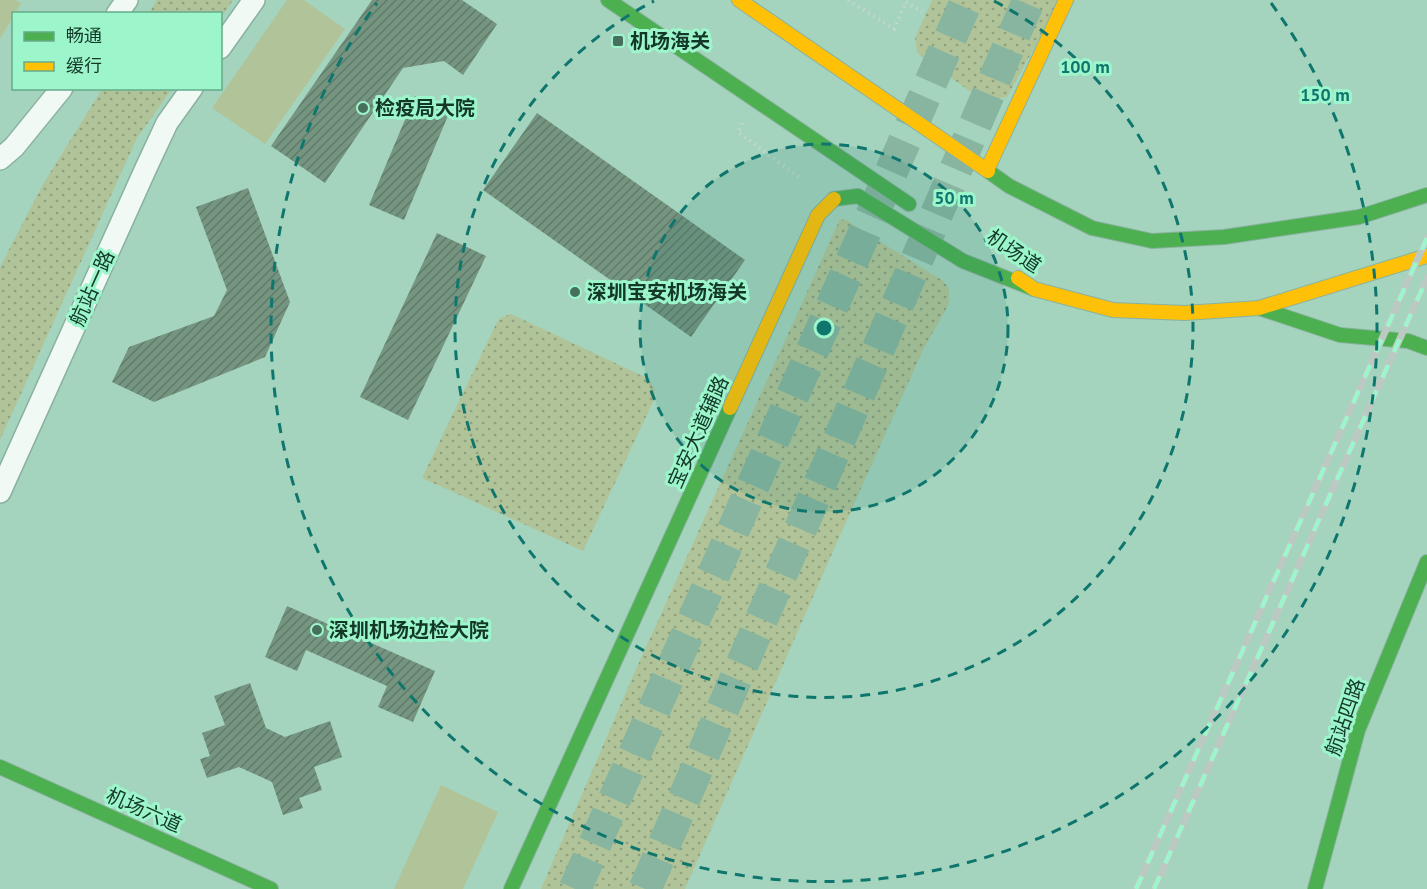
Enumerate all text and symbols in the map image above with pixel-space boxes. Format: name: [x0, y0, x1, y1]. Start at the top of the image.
legend: [12, 12, 222, 90]
text: 畅通: [66, 24, 102, 47]
place label: 机场海关: [630, 28, 710, 54]
marker: 机场海关: [611, 34, 625, 48]
text: 缓行: [66, 54, 102, 77]
text: 100 m: [1060, 55, 1110, 78]
text: 150 m: [1300, 83, 1350, 106]
place label: 检疫局大院: [375, 95, 475, 121]
marker: 检疫局大院: [356, 101, 370, 115]
text: 50 m: [934, 186, 974, 209]
street label: 机场道: [982, 223, 1046, 279]
street label: 航站一路: [64, 246, 120, 330]
place label: 深圳宝安机场海关: [587, 279, 747, 305]
marker: 深圳宝安机场海关: [568, 285, 582, 299]
centre of rings: [814, 318, 834, 338]
street label: 宝安大道辅路: [662, 372, 734, 492]
place label: 深圳机场边检大院: [329, 617, 489, 643]
marker: 深圳机场边检大院: [310, 623, 324, 637]
street label: 航站四路: [1320, 675, 1370, 759]
street label: 机场六道: [102, 782, 186, 838]

